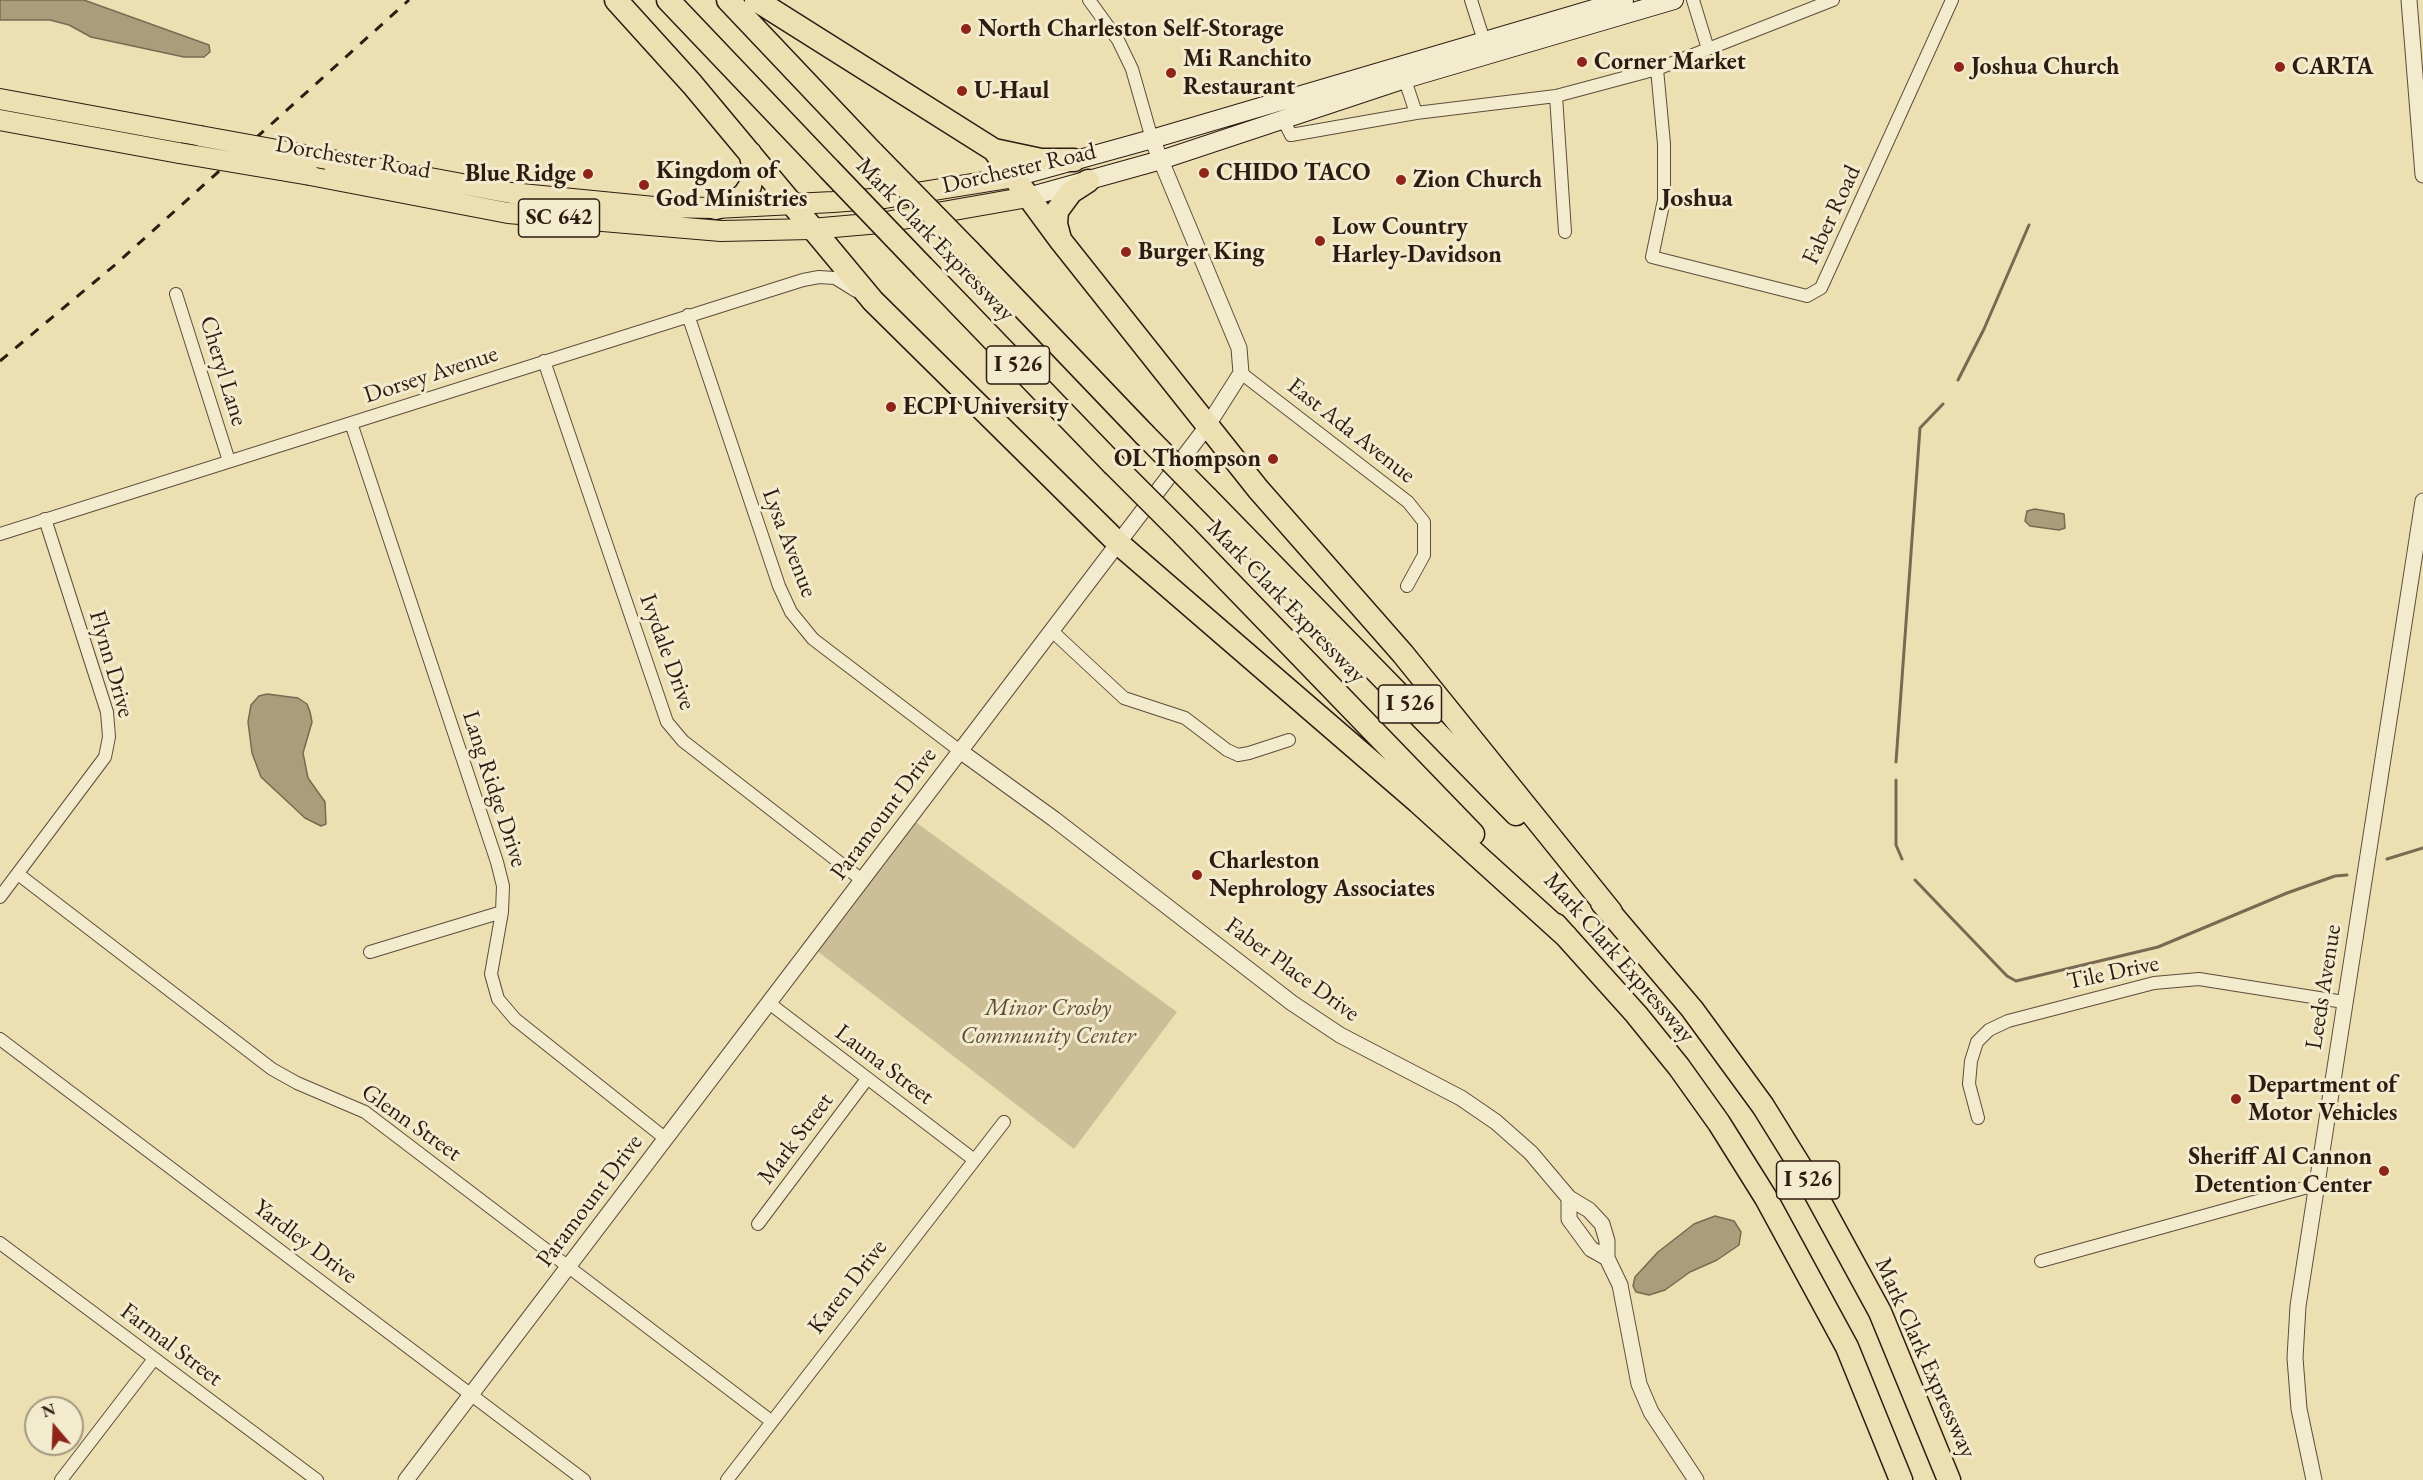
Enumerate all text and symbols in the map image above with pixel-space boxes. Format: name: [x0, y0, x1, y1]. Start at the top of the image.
place label: North Charleston Self-Storage: [978, 15, 1284, 43]
marker: North Charleston Self-Storage: [959, 22, 973, 36]
place label: Mi Ranchito Restaurant: [1183, 45, 1311, 101]
place label: Corner Market: [1594, 48, 1746, 76]
place label: Joshua Church: [1971, 53, 2120, 81]
place label: CARTA: [2292, 53, 2374, 81]
marker: Corner Market: [1575, 55, 1589, 69]
marker: Joshua Church: [1952, 60, 1966, 74]
marker: CARTA: [2273, 60, 2287, 74]
marker: Mi Ranchito Restaurant: [1164, 66, 1178, 80]
place label: U-Haul: [974, 77, 1049, 105]
marker: U-Haul: [955, 84, 969, 98]
street label: Dorchester Road: [273, 130, 433, 186]
street label: Dorchester Road: [939, 137, 1099, 201]
street label: Mark Clark Expressway: [849, 152, 1021, 328]
place label: Kingdom of God Ministries: [656, 157, 807, 213]
place label: CHIDO TACO: [1216, 159, 1370, 187]
place label: Blue Ridge: [465, 160, 576, 188]
street label: Faber Road: [1797, 161, 1867, 269]
marker: CHIDO TACO: [1197, 166, 1211, 180]
place label: Zion Church: [1413, 166, 1542, 194]
marker: Blue Ridge: [581, 167, 595, 181]
marker: Zion Church: [1394, 173, 1408, 187]
marker: Kingdom of God Ministries: [637, 178, 651, 192]
district label: Joshua: [1661, 183, 1733, 215]
road number: SC 642: [518, 199, 600, 237]
place label: Low Country Harley-Davidson: [1332, 213, 1502, 269]
marker: Low Country Harley-Davidson: [1313, 234, 1327, 248]
place label: Burger King: [1138, 238, 1265, 266]
marker: Burger King: [1119, 245, 1133, 259]
street label: Cheryl Lane: [193, 313, 253, 429]
street label: Dorsey Avenue: [360, 340, 502, 410]
road number: I 526: [986, 346, 1050, 384]
street label: East Ada Avenue: [1281, 372, 1421, 490]
place label: ECPI University: [903, 393, 1068, 421]
marker: ECPI University: [884, 400, 898, 414]
place label: OL Thompson: [1114, 445, 1261, 473]
marker: OL Thompson: [1266, 452, 1280, 466]
street label: Lysa Avenue: [755, 484, 823, 602]
street label: Mark Clark Expressway: [1200, 514, 1372, 690]
street label: Ivydale Drive: [633, 590, 701, 714]
street label: Flynn Drive: [82, 607, 140, 721]
road number: I 526: [1378, 685, 1442, 723]
street label: Lang Ridge Drive: [455, 707, 533, 871]
street label: Paramount Drive: [825, 742, 943, 886]
place label: Charleston Nephrology Associates: [1209, 847, 1435, 903]
street label: Mark Clark Expressway: [1537, 867, 1701, 1049]
marker: Charleston Nephrology Associates: [1190, 868, 1204, 882]
street label: Faber Place Drive: [1219, 912, 1365, 1028]
street label: Leeds Avenue: [2300, 923, 2348, 1051]
street label: Tile Drive: [2064, 949, 2162, 997]
park label: Minor Crosby Community Center: [960, 994, 1136, 1050]
street label: Launa Street: [829, 1019, 939, 1111]
place label: Department of Motor Vehicles: [2248, 1071, 2398, 1127]
street label: Glenn Street: [355, 1078, 467, 1168]
street label: Mark Street: [752, 1087, 840, 1191]
marker: Department of Motor Vehicles: [2229, 1092, 2243, 1106]
street label: Paramount Drive: [531, 1129, 649, 1273]
place label: Sheriff Al Cannon Detention Center: [2188, 1143, 2372, 1199]
road number: I 526: [1776, 1161, 1840, 1199]
marker: Sheriff Al Cannon Detention Center: [2377, 1164, 2391, 1178]
street label: Yardley Drive: [247, 1194, 363, 1290]
street label: Karen Drive: [802, 1234, 894, 1340]
street label: Mark Clark Expressway: [1868, 1253, 1982, 1463]
street label: Farmal Street: [114, 1297, 228, 1393]
north arrow: [24, 1396, 84, 1456]
text: N: [39, 1398, 58, 1422]

